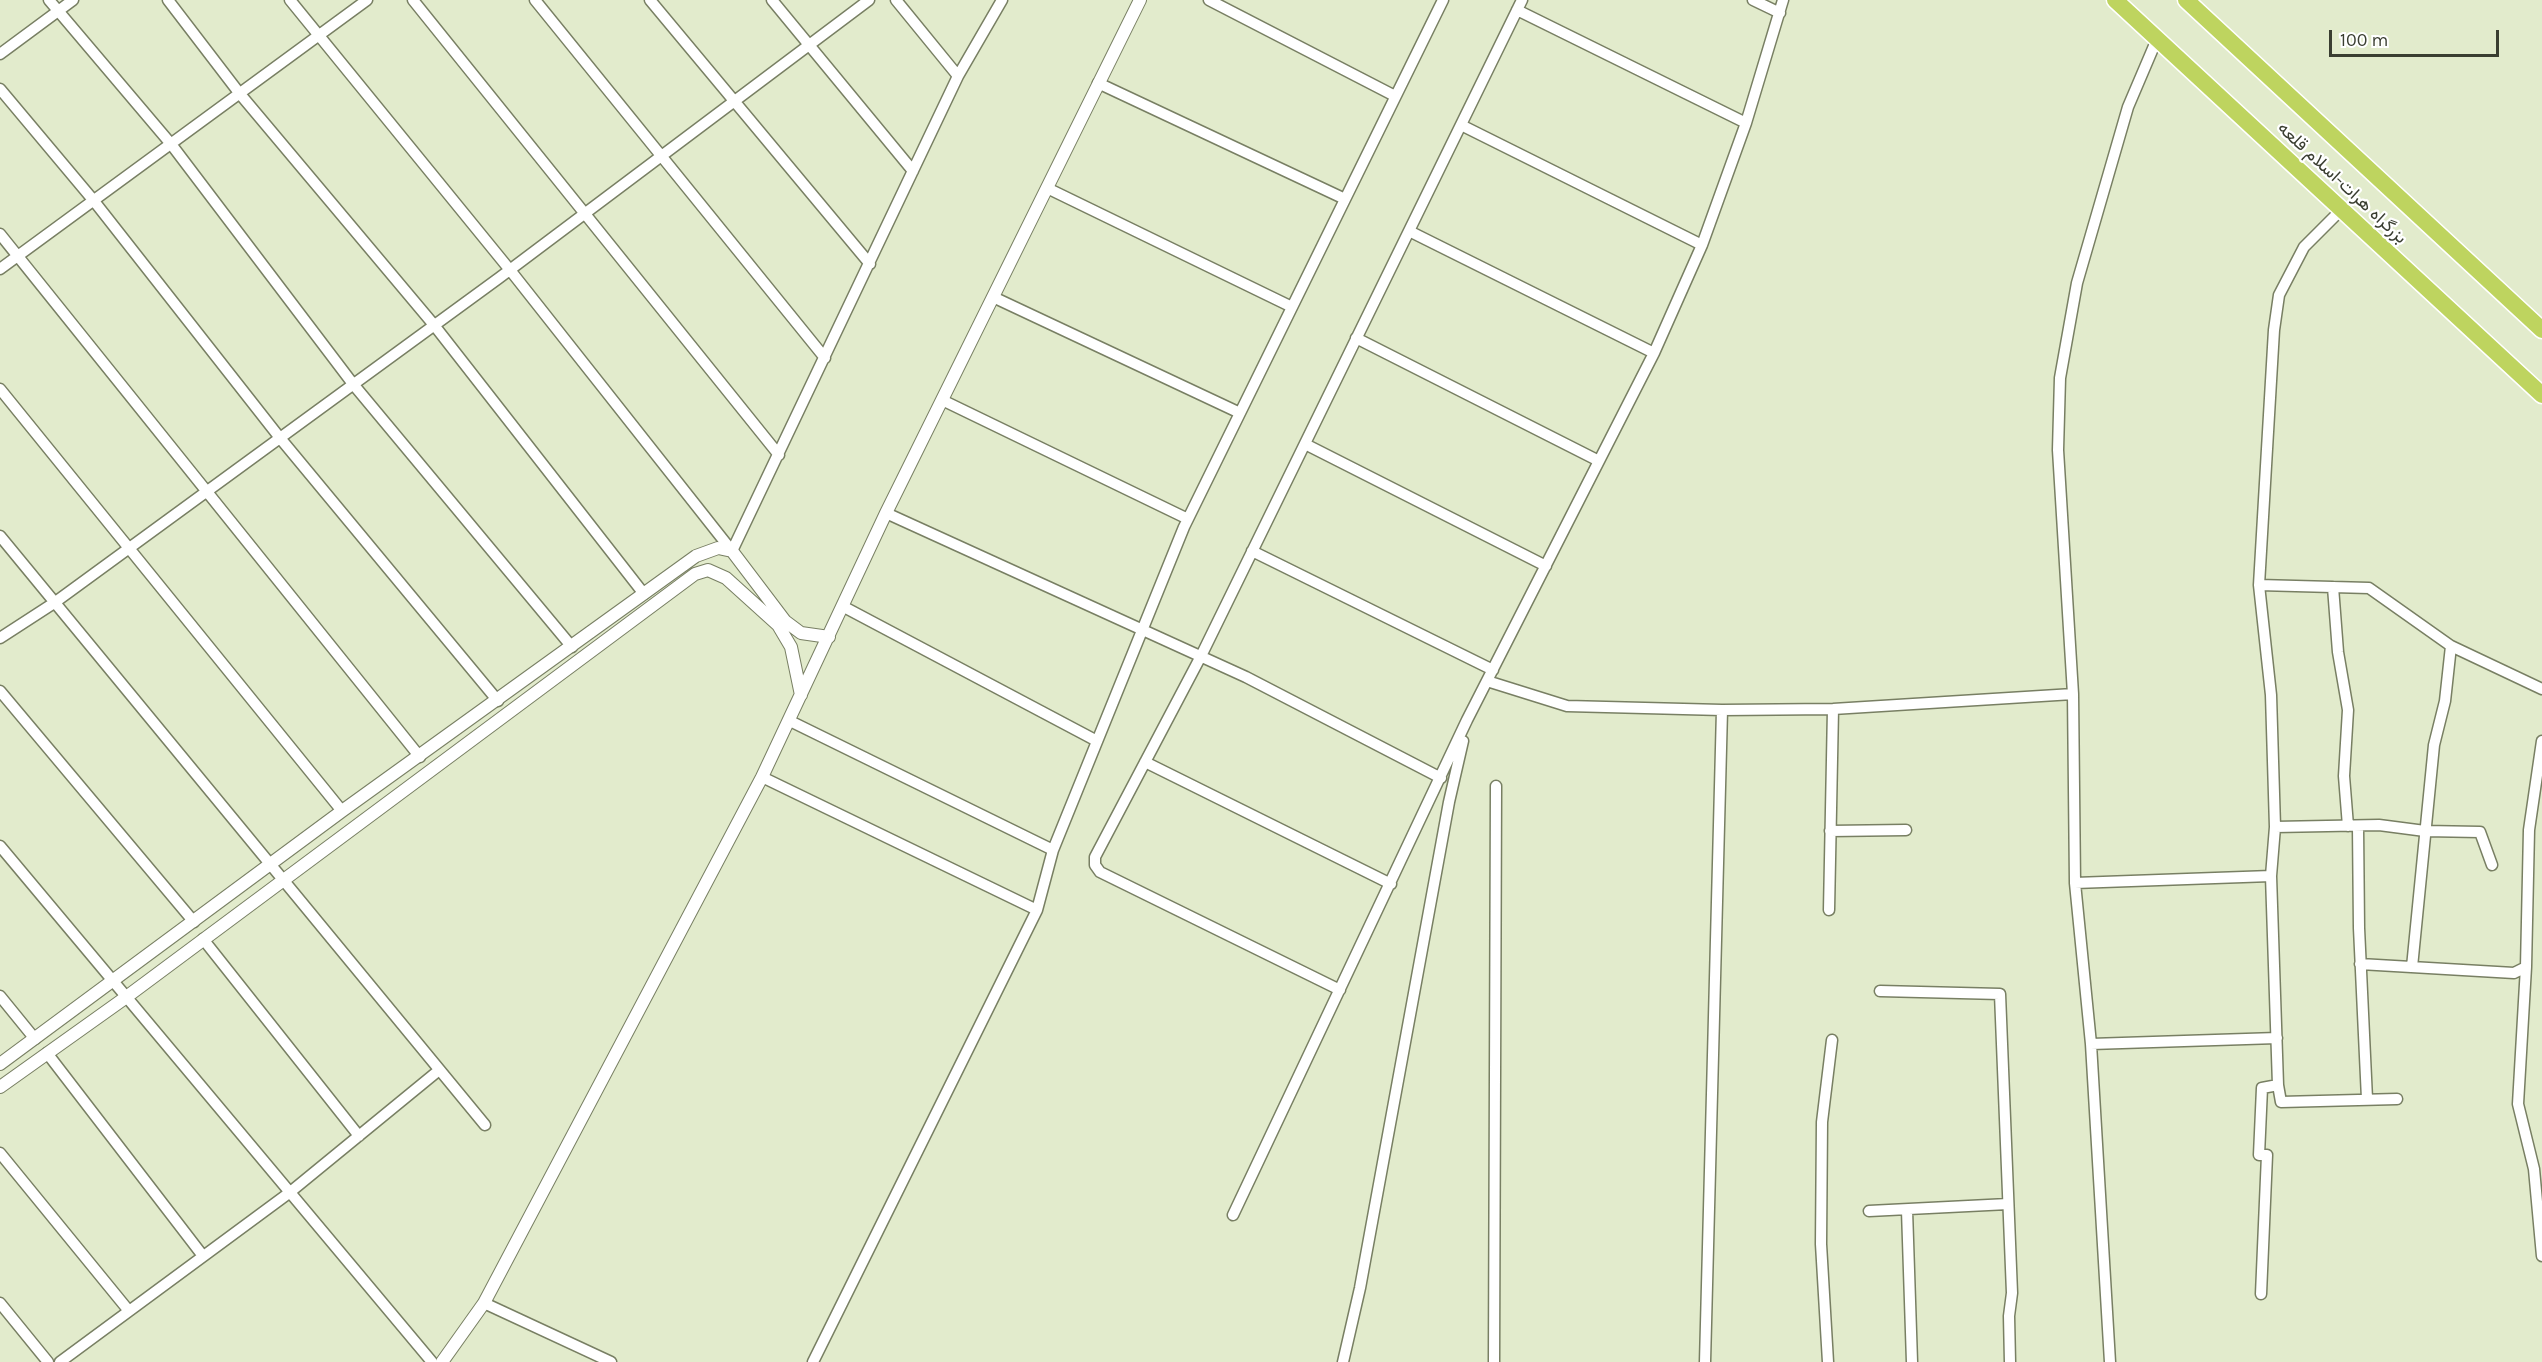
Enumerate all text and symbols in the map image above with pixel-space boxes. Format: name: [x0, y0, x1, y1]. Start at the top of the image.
scale bar: [2332, 18, 2502, 56]
text: 100 m: [2340, 29, 2388, 51]
street label: بزرگراه هرات-اسلام قلعه: [2273, 117, 2411, 249]

